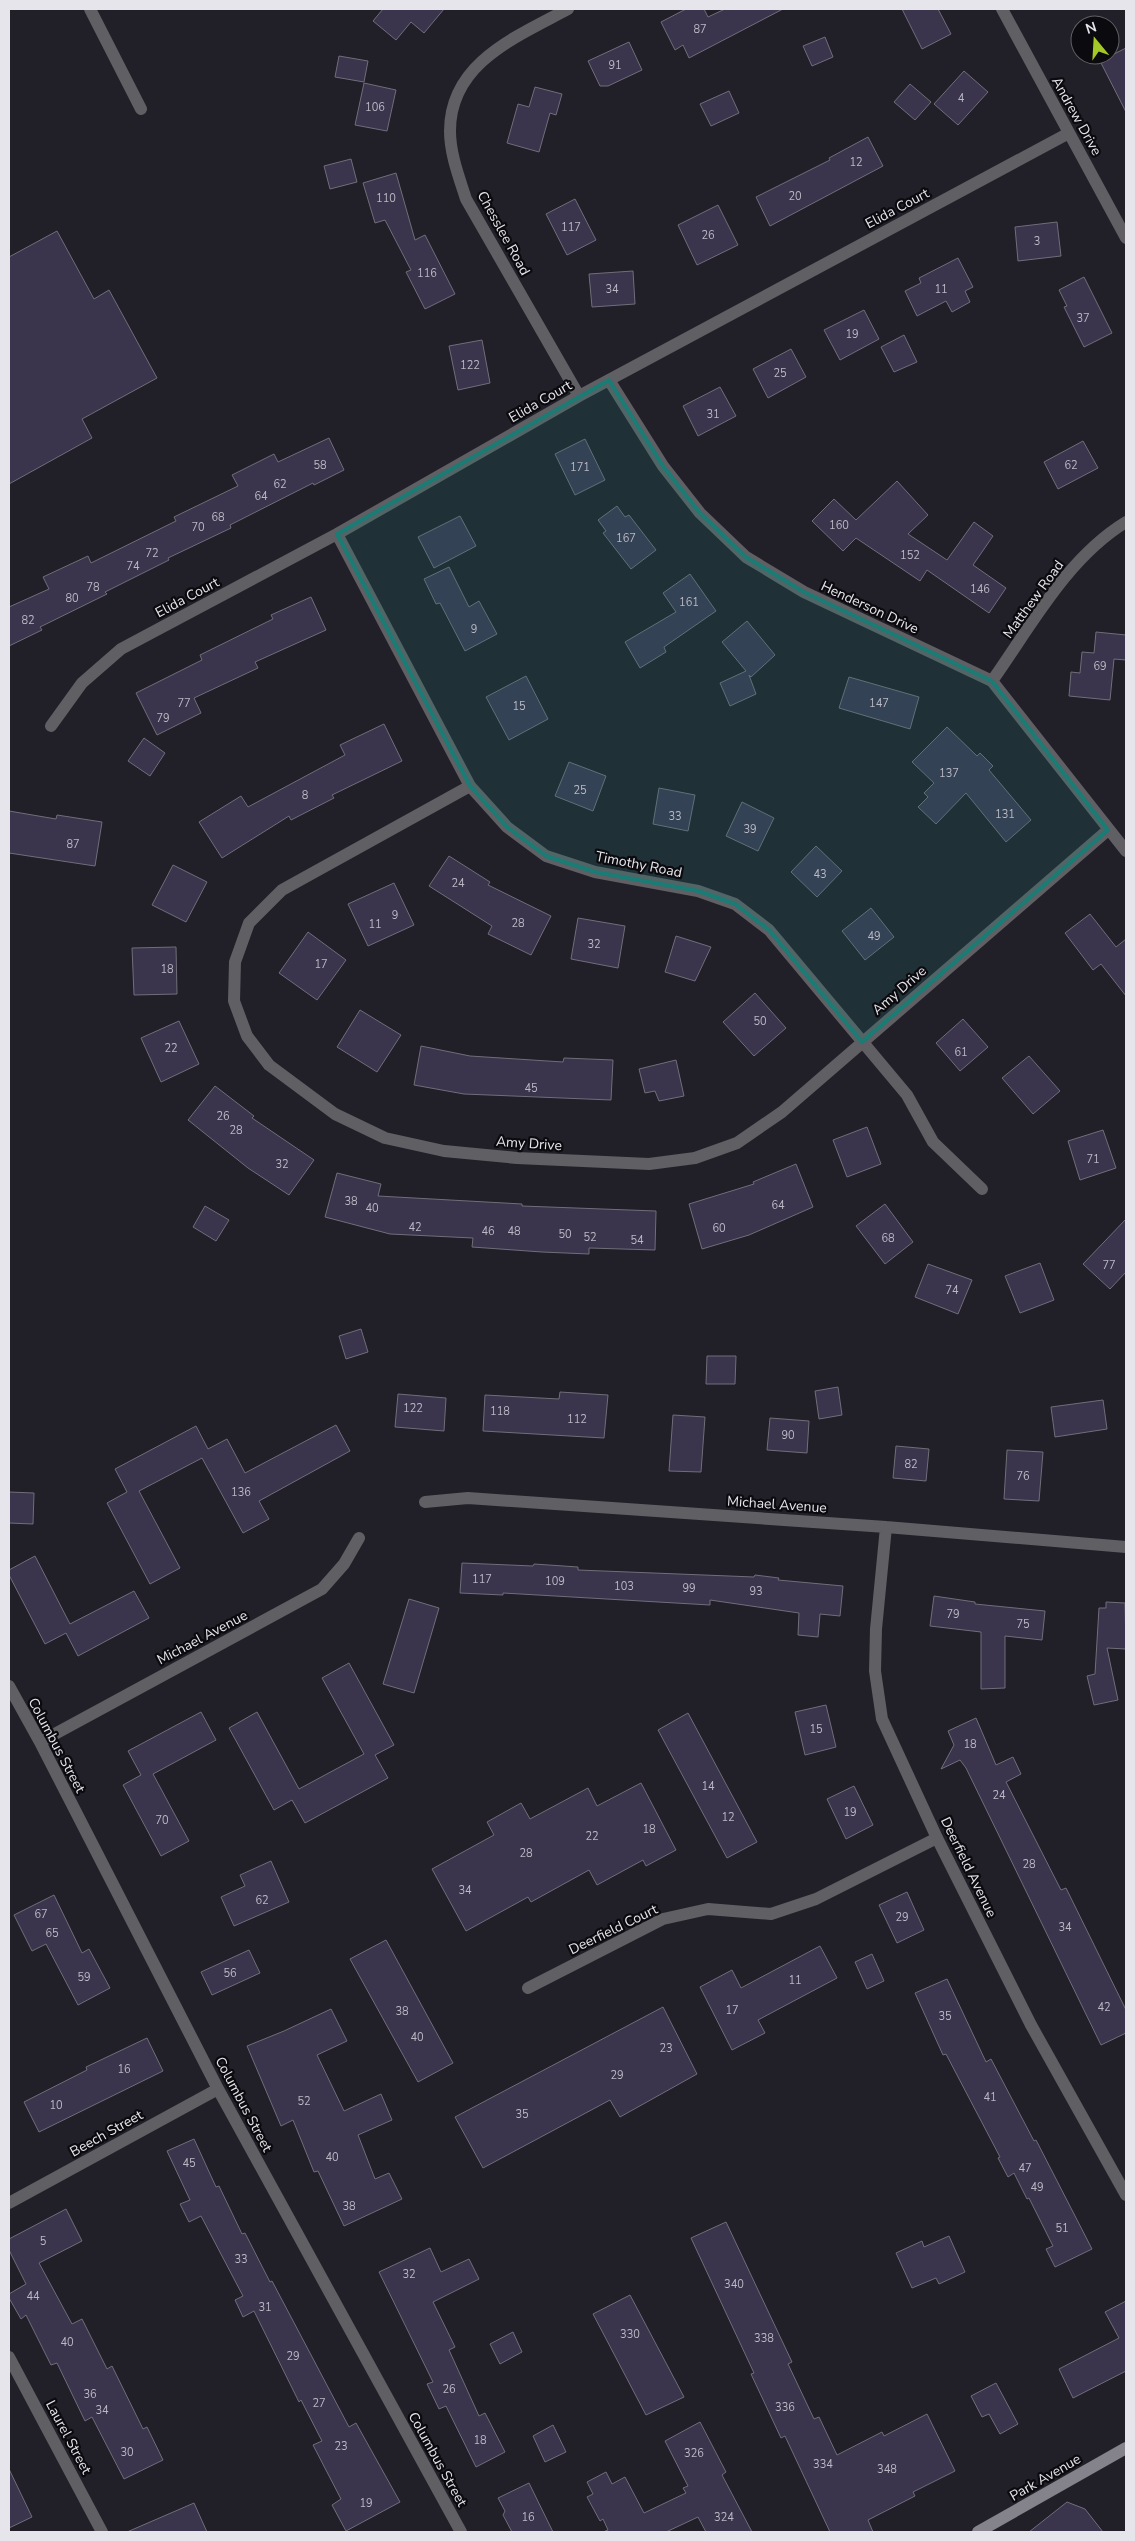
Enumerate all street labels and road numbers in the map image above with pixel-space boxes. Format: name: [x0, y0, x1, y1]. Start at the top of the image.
street label: Andrew Drive: [1047, 74, 1106, 159]
street label: Elida Court: [862, 184, 932, 233]
street label: Chesslee Road: [473, 188, 535, 279]
street label: Elida Court: [505, 376, 575, 427]
street label: Matthew Road: [999, 556, 1068, 642]
street label: Elida Court: [152, 573, 222, 622]
street label: Henderson Drive: [818, 576, 922, 638]
street label: Timothy Road: [594, 847, 684, 882]
street label: Amy Drive: [868, 962, 931, 1019]
street label: Amy Drive: [495, 1132, 563, 1155]
street label: Michael Avenue: [726, 1492, 827, 1517]
street label: Michael Avenue: [154, 1606, 251, 1669]
street label: Columbus Street: [23, 1694, 90, 1796]
street label: Deerfield Avenue: [936, 1814, 1001, 1921]
street label: Deerfield Court: [566, 1900, 661, 1959]
street label: Columbus Street: [210, 2053, 277, 2155]
street label: Beech Street: [66, 2106, 146, 2161]
street label: Laurel Street: [41, 2397, 96, 2478]
street label: Columbus Street: [404, 2409, 471, 2510]
street label: Park Avenue: [1006, 2449, 1084, 2505]

